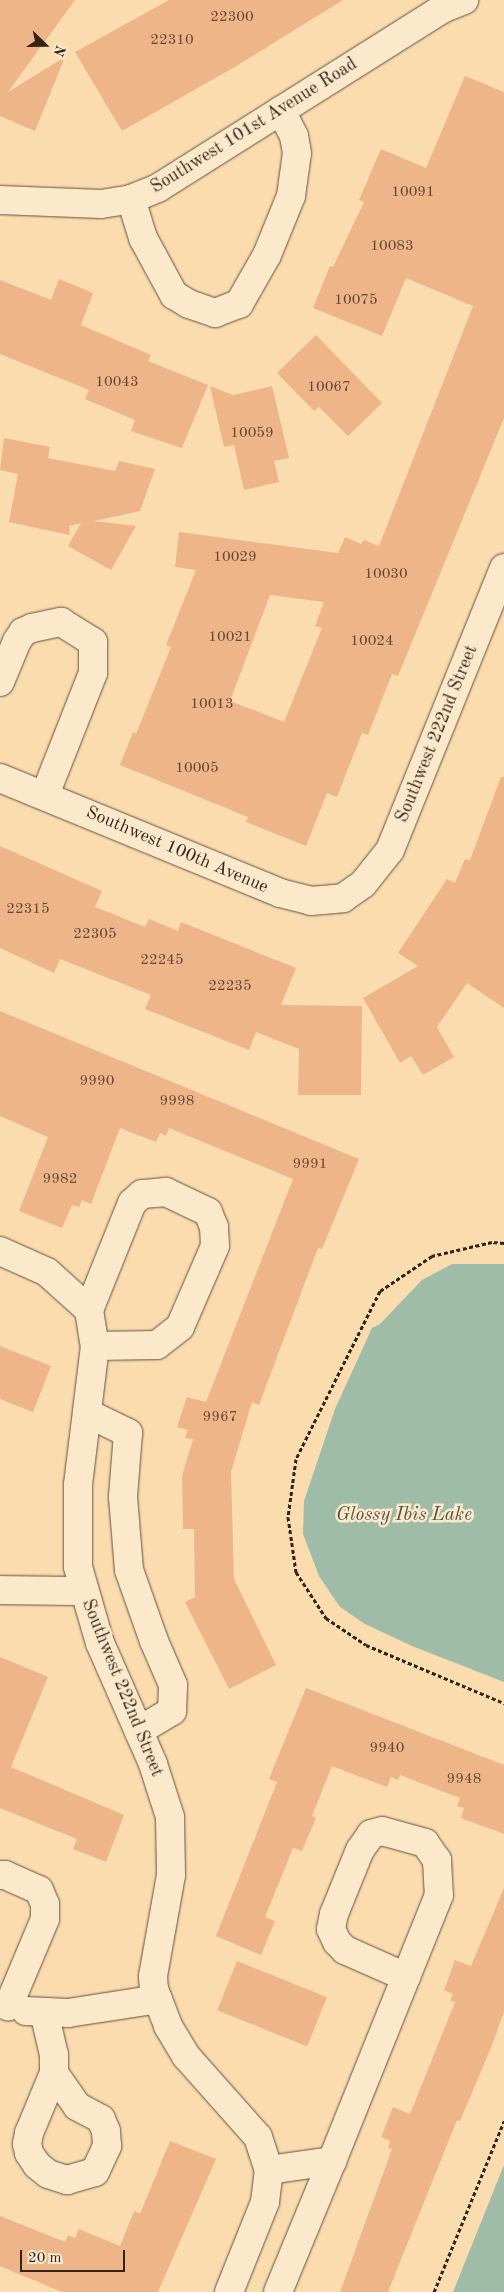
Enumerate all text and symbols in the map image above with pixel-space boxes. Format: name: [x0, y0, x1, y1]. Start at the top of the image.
house number: 22300: [210, 9, 254, 27]
north arrow: [20, 20, 70, 70]
house number: 22310: [150, 32, 194, 50]
text: N: [50, 43, 67, 58]
street label: Southwest 101st Avenue Road: [147, 53, 361, 199]
house number: 10091: [391, 184, 435, 202]
house number: 10083: [370, 238, 414, 256]
house number: 10075: [334, 292, 378, 310]
house number: 10043: [95, 374, 139, 392]
house number: 10067: [307, 379, 351, 397]
house number: 10059: [230, 425, 274, 443]
house number: 10029: [213, 549, 257, 567]
house number: 10030: [364, 566, 408, 584]
house number: 10021: [208, 629, 252, 647]
house number: 10024: [350, 633, 394, 651]
street label: Southwest 222nd Street: [391, 642, 483, 826]
house number: 10013: [190, 696, 234, 714]
house number: 10005: [175, 760, 219, 778]
street label: Southwest 100th Avenue: [83, 802, 271, 898]
house number: 22315: [6, 901, 50, 919]
house number: 22305: [73, 926, 117, 944]
house number: 22245: [140, 952, 184, 970]
house number: 22235: [208, 978, 252, 996]
house number: 9990: [80, 1073, 114, 1091]
house number: 9998: [160, 1093, 194, 1111]
house number: 9991: [293, 1156, 327, 1174]
house number: 9982: [43, 1171, 77, 1189]
house number: 9967: [203, 1409, 237, 1427]
water label: Glossy Ibis Lake: [336, 1505, 472, 1527]
street label: Southwest 222nd Street: [76, 1596, 168, 1780]
house number: 9940: [370, 1740, 404, 1758]
house number: 9948: [447, 1771, 481, 1789]
scale bar: [22, 2240, 128, 2272]
text: 20 m: [28, 2251, 62, 2266]

